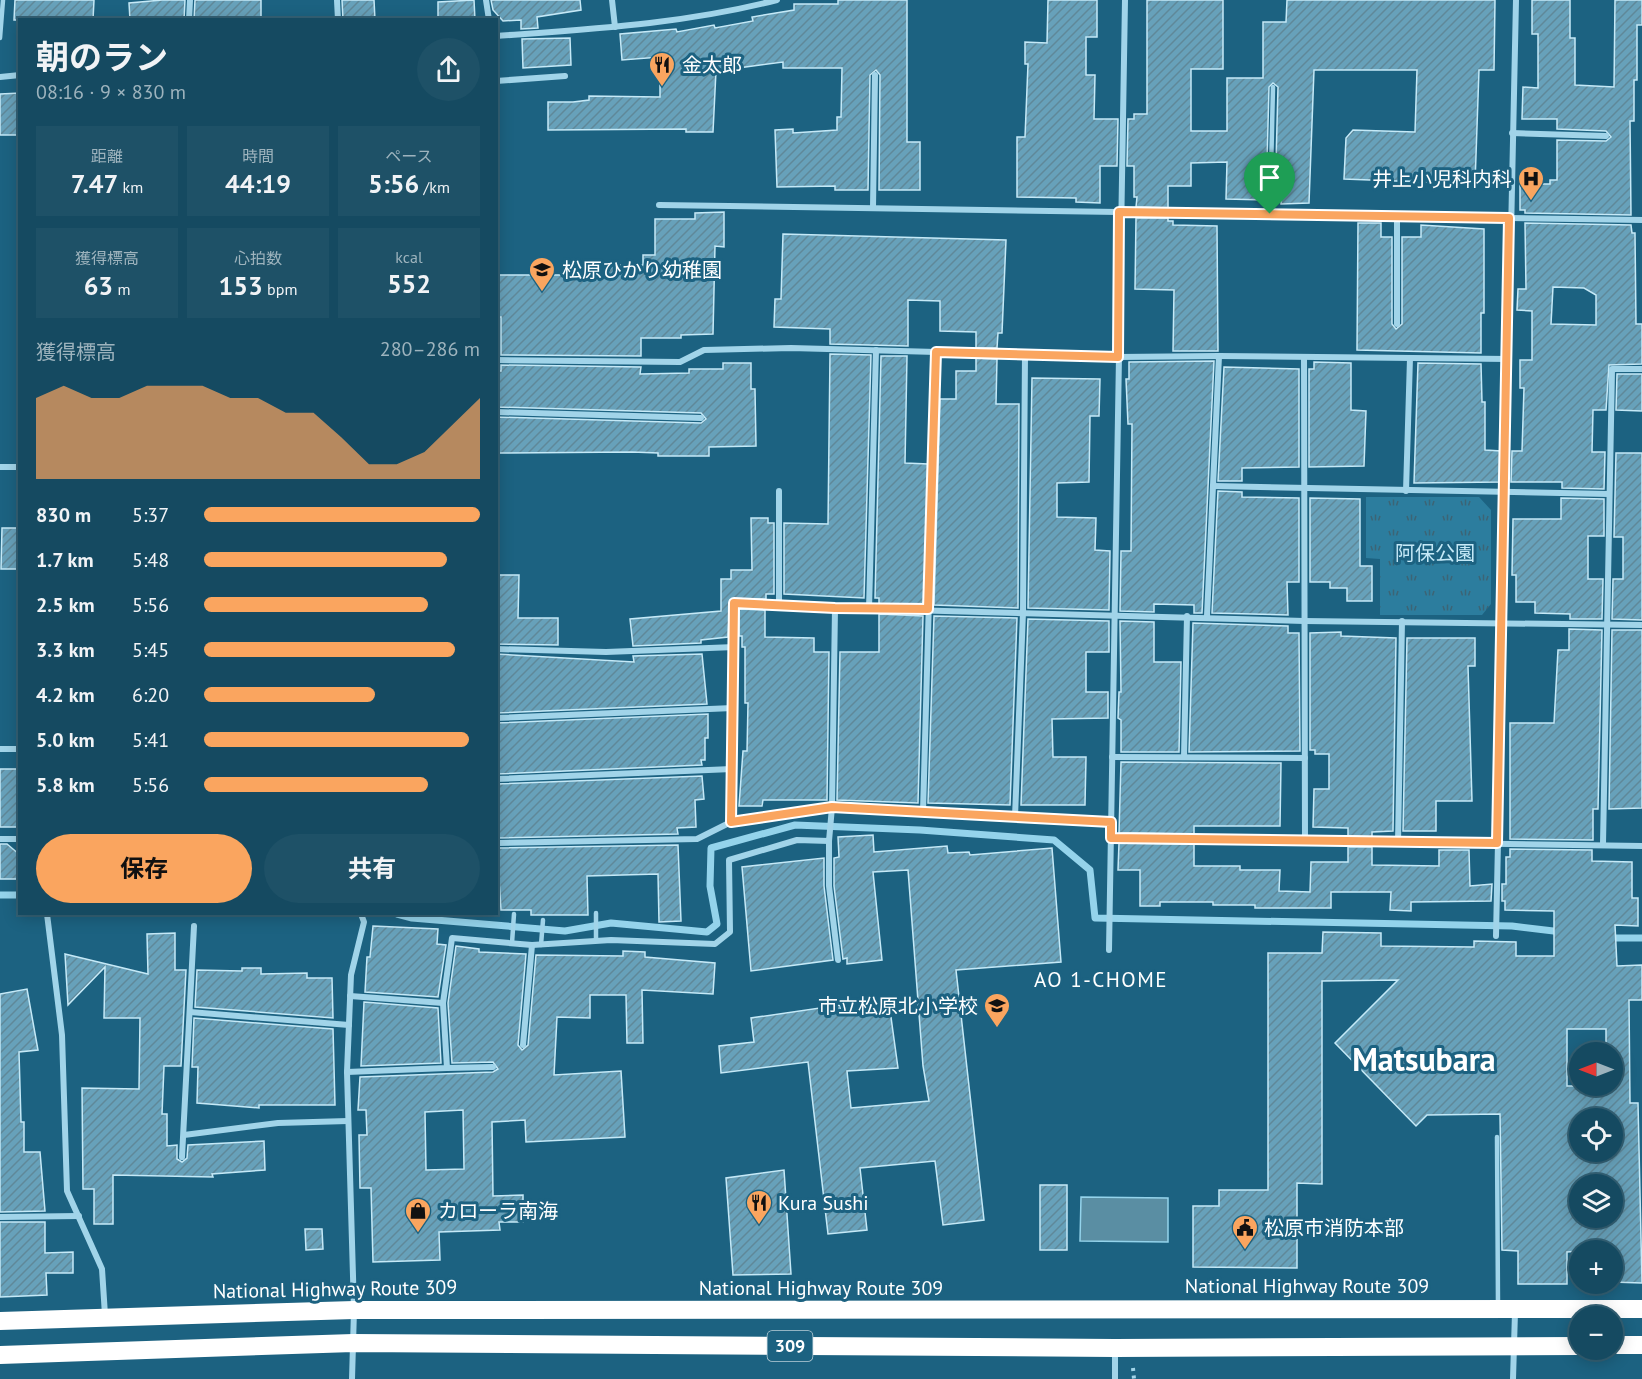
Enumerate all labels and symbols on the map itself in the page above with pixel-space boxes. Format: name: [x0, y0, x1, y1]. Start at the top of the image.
restaurant icon: 金太郎: [647, 50, 677, 88]
place label: 金太郎: [682, 52, 742, 78]
pin: [1244, 152, 1295, 214]
hospital icon: 井上小児科内科: [1516, 164, 1546, 202]
place label: 井上小児科内科: [1372, 166, 1512, 192]
school or university icon: 松原ひかり幼稚園: [527, 255, 557, 293]
place label: 松原ひかり幼稚園: [562, 257, 722, 283]
park label: 阿保公園: [1395, 540, 1475, 566]
district label: AO 1-CHOME: [1034, 966, 1168, 993]
school or university icon: 市立松原北小学校: [982, 991, 1012, 1029]
place label: 市立松原北小学校: [818, 993, 978, 1019]
district label: Matsubara: [1352, 1038, 1496, 1080]
north arrow: [1569, 1042, 1623, 1096]
restaurant icon: Kura Sushi: [744, 1188, 774, 1226]
place label: Kura Sushi: [778, 1190, 869, 1216]
shop icon: カローラ南海: [403, 1196, 433, 1234]
place label: カローラ南海: [438, 1198, 558, 1224]
public building icon: 松原市消防本部: [1230, 1213, 1260, 1251]
place label: 松原市消防本部: [1264, 1215, 1404, 1241]
street label: National Highway Route 309: [1185, 1273, 1429, 1299]
street label: National Highway Route 309: [213, 1274, 457, 1304]
street label: National Highway Route 309: [699, 1275, 943, 1301]
road number: 309: [768, 1331, 812, 1361]

